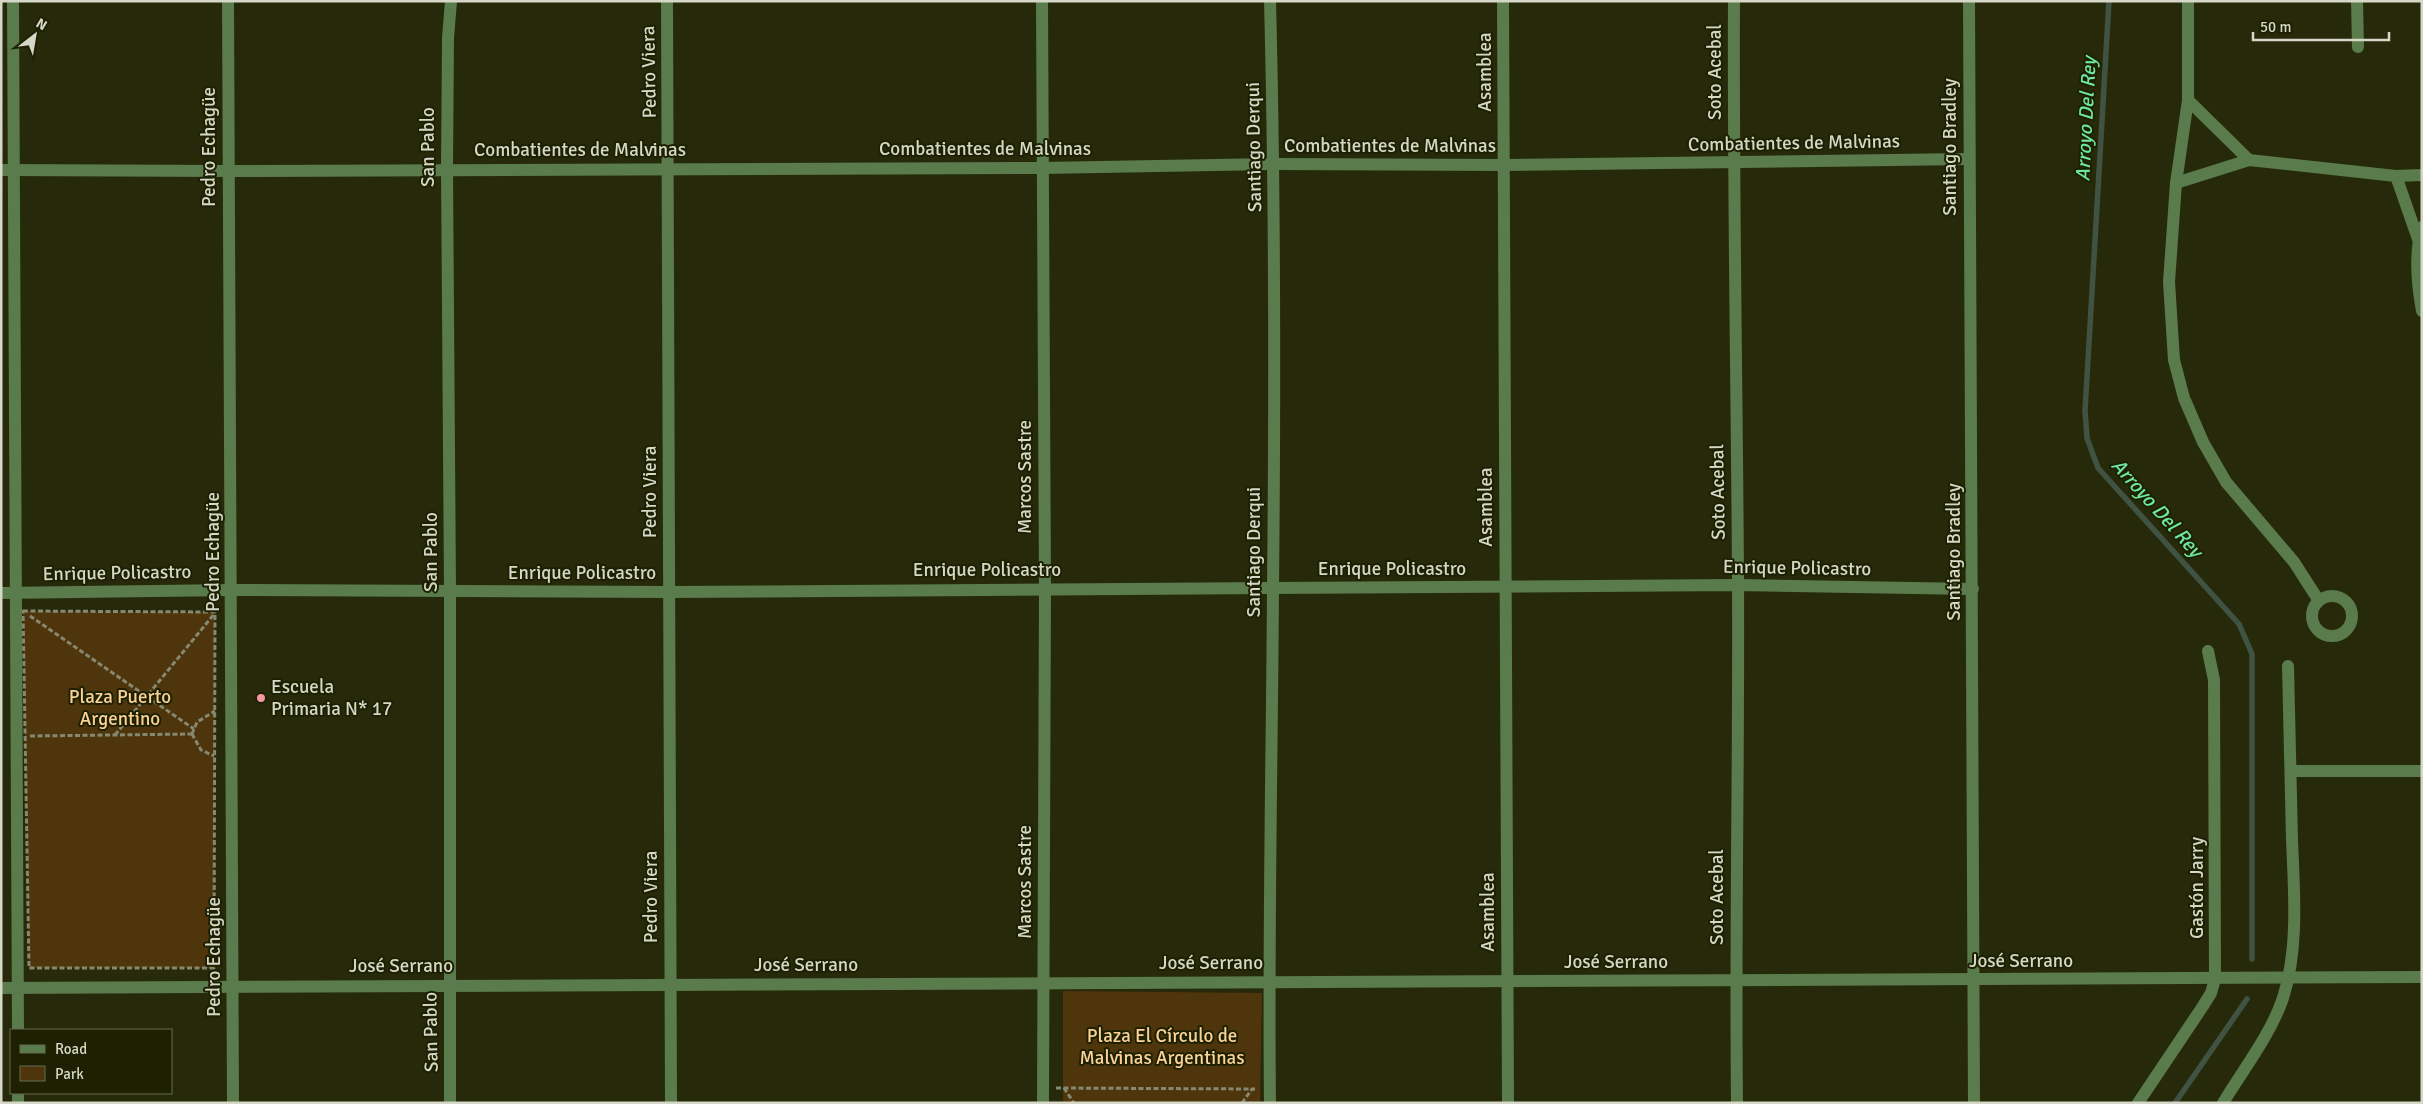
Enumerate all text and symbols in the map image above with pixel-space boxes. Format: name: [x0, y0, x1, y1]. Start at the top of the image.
north arrow: [10, 10, 60, 60]
scale bar: [2253, 10, 2389, 42]
text: N: [33, 14, 50, 34]
text: 50 m: [2260, 18, 2291, 36]
street label: Soto Acebal: [1703, 24, 1727, 120]
street label: Pedro Viera: [636, 26, 662, 118]
street label: Asamblea: [1473, 32, 1497, 112]
water label: Arroyo Del Rey: [2070, 53, 2102, 182]
street label: Santiago Bradley: [1938, 78, 1962, 216]
street label: Santiago Derqui: [1241, 82, 1267, 212]
street label: Pedro Echagüe: [197, 87, 221, 207]
street label: San Pablo: [416, 107, 440, 187]
street label: Combatientes de Malvinas: [1688, 129, 1900, 157]
street label: Combatientes de Malvinas: [1284, 134, 1496, 158]
street label: Combatientes de Malvinas: [879, 137, 1091, 161]
street label: Combatientes de Malvinas: [474, 138, 686, 162]
street label: Marcos Sastre: [1013, 420, 1037, 534]
street label: Soto Acebal: [1705, 444, 1731, 540]
street label: Pedro Viera: [638, 446, 662, 538]
water label: Arroyo Del Rey: [2106, 453, 2210, 565]
street label: Asamblea: [1474, 467, 1498, 547]
street label: Santiago Bradley: [1942, 483, 1966, 621]
street label: Santiago Derqui: [1242, 487, 1266, 617]
street label: Pedro Echagüe: [201, 492, 225, 612]
street label: San Pablo: [419, 512, 443, 592]
street label: Enrique Policastro: [1723, 555, 1872, 581]
street label: Enrique Policastro: [1318, 557, 1466, 581]
street label: Enrique Policastro: [913, 558, 1061, 582]
street label: Enrique Policastro: [43, 560, 192, 586]
street label: Enrique Policastro: [508, 561, 656, 585]
place label: Escuela Primaria N* 17: [271, 675, 392, 721]
park label: Plaza Puerto Argentino: [69, 685, 171, 731]
marker: Escuela Primaria N* 17: [255, 692, 267, 704]
street label: Marcos Sastre: [1013, 825, 1037, 939]
street label: Gastón Jarry: [2185, 837, 2209, 939]
street label: Soto Acebal: [1705, 849, 1729, 945]
street label: Pedro Viera: [639, 851, 663, 943]
street label: Asamblea: [1476, 872, 1500, 952]
street label: Pedro Echagüe: [202, 897, 226, 1017]
street label: José Serrano: [1969, 949, 2073, 973]
street label: José Serrano: [1564, 950, 1668, 974]
street label: José Serrano: [1159, 951, 1263, 975]
street label: José Serrano: [754, 953, 858, 977]
street label: José Serrano: [349, 954, 453, 978]
street label: San Pablo: [418, 992, 444, 1072]
park label: Plaza El Círculo de Malvinas Argentinas: [1079, 1024, 1245, 1070]
legend: [10, 1029, 172, 1094]
text: Road: [55, 1040, 87, 1058]
text: Park: [55, 1065, 84, 1083]

